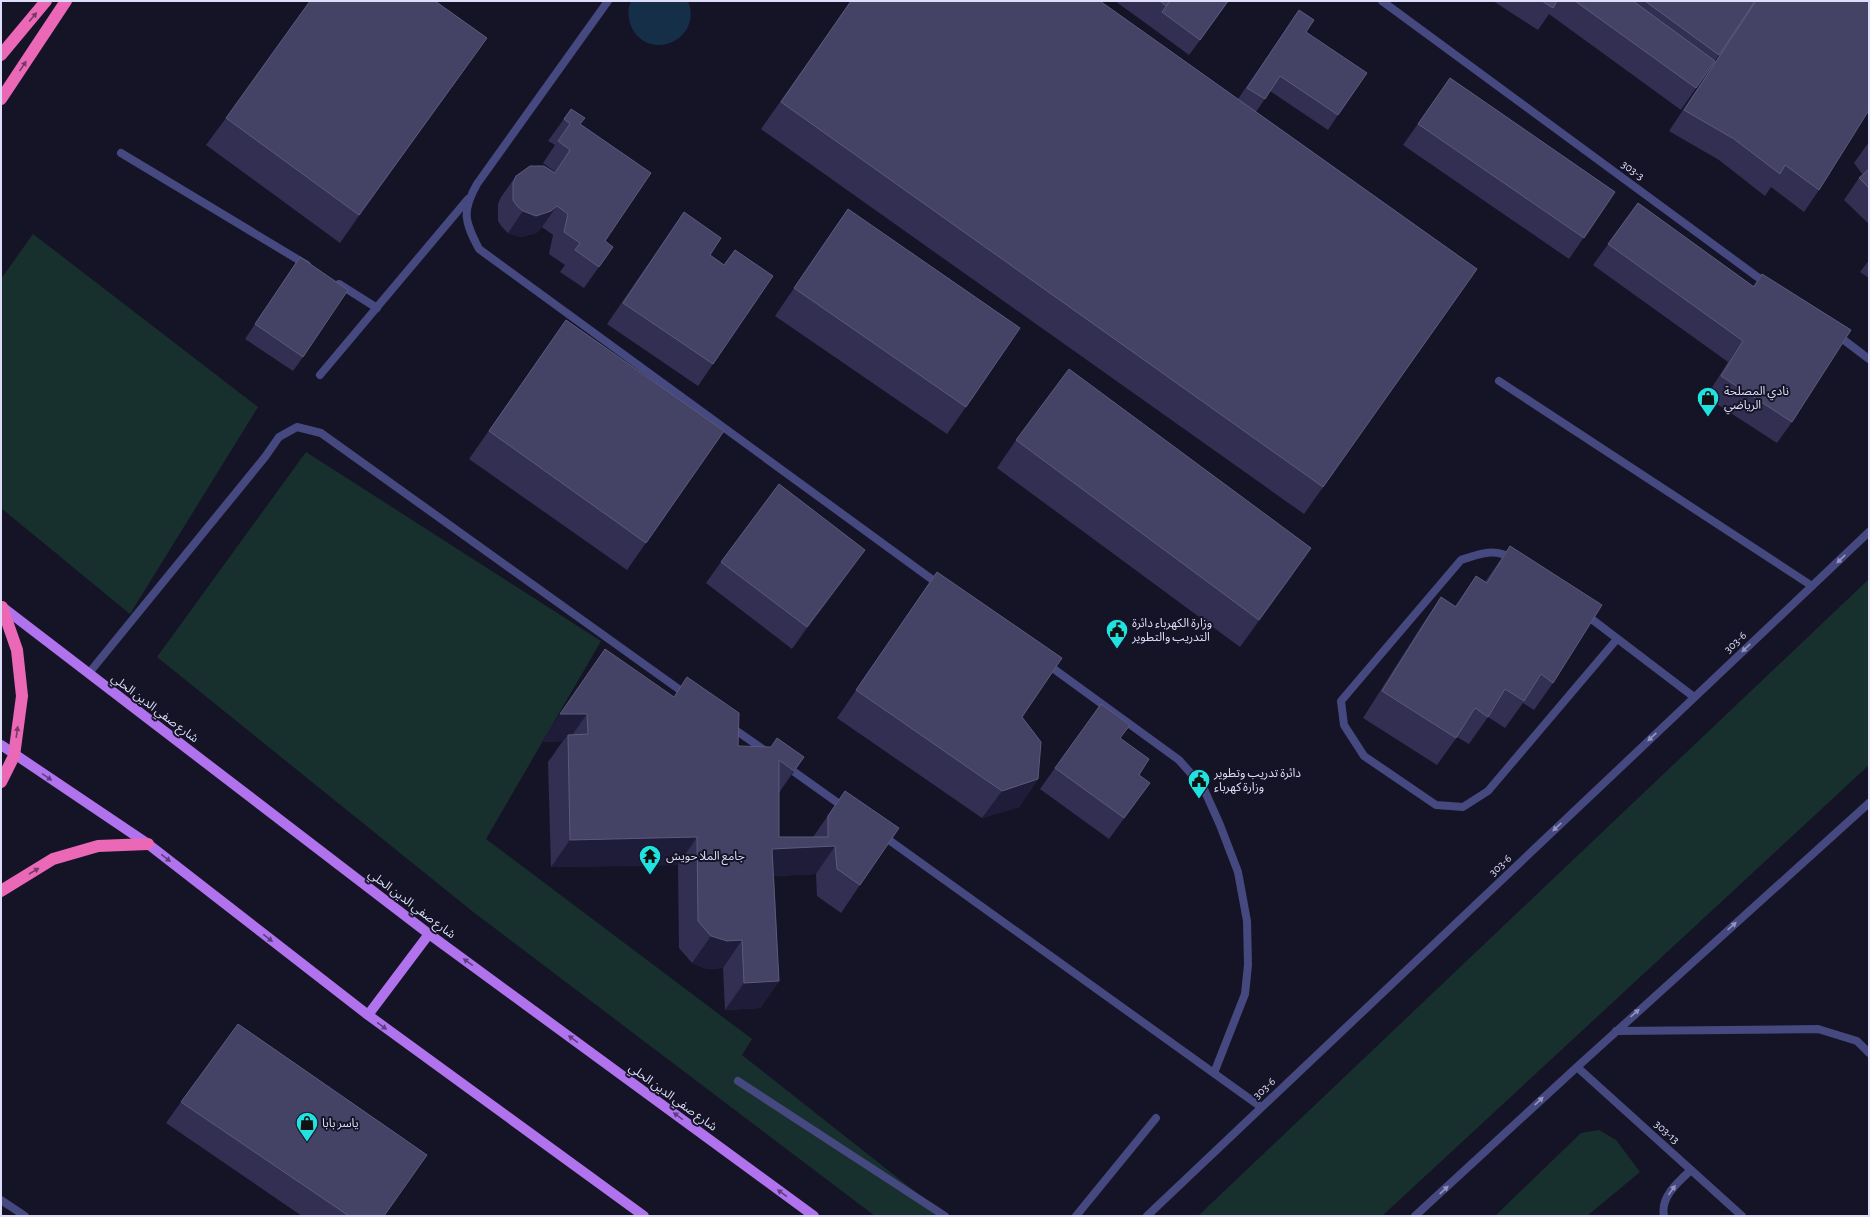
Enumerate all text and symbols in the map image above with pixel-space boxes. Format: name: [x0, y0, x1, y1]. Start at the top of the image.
one-way arrow: [28, 12, 37, 23]
one-way arrow: [19, 61, 26, 72]
street label: 303-3: [1619, 158, 1647, 182]
shop icon: نادي المصلحة الرياضي: [1695, 385, 1721, 418]
place label: نادي المصلحة الرياضي: [1724, 385, 1789, 415]
one-way arrow: [1836, 554, 1846, 564]
public building icon: وزارة الكهرباء دائرة التدريب والتطوير: [1104, 617, 1130, 650]
place label: وزارة الكهرباء دائرة التدريب والتطوير: [1131, 617, 1212, 644]
street label: 303-6: [1722, 629, 1749, 655]
one-way arrow: [1741, 643, 1751, 653]
street label: شارع صفي الدين الحلي: [107, 671, 201, 748]
one-way arrow: [14, 726, 20, 738]
one-way arrow: [1647, 733, 1657, 742]
public building icon: دائرة تدريب وتطوير وزارة كهرباء: [1186, 767, 1212, 800]
place label: دائرة تدريب وتطوير وزارة كهرباء: [1213, 767, 1301, 794]
one-way arrow: [42, 773, 52, 781]
one-way arrow: [1552, 822, 1562, 832]
temple icon: جامع الملا حويش: [637, 843, 663, 876]
place label: جامع الملا حويش: [666, 850, 745, 865]
street label: 303-6: [1487, 852, 1514, 878]
one-way arrow: [160, 854, 171, 863]
one-way arrow: [28, 867, 40, 874]
street label: شارع صفي الدين الحلي: [364, 867, 458, 944]
one-way arrow: [1727, 922, 1737, 931]
one-way arrow: [263, 934, 274, 942]
one-way arrow: [463, 959, 473, 967]
one-way arrow: [1630, 1009, 1641, 1018]
one-way arrow: [377, 1022, 388, 1030]
one-way arrow: [567, 1035, 578, 1043]
street label: شارع صفي الدين الحلي: [624, 1061, 719, 1136]
street label: 303-6: [1251, 1075, 1278, 1101]
one-way arrow: [1535, 1097, 1544, 1106]
shop icon: ياسر بابا: [294, 1110, 320, 1143]
one-way arrow: [672, 1112, 683, 1120]
place label: ياسر بابا: [322, 1117, 359, 1130]
street label: 303-13: [1652, 1118, 1682, 1146]
one-way arrow: [1439, 1185, 1449, 1194]
one-way arrow: [1667, 1185, 1676, 1196]
one-way arrow: [777, 1189, 788, 1197]

